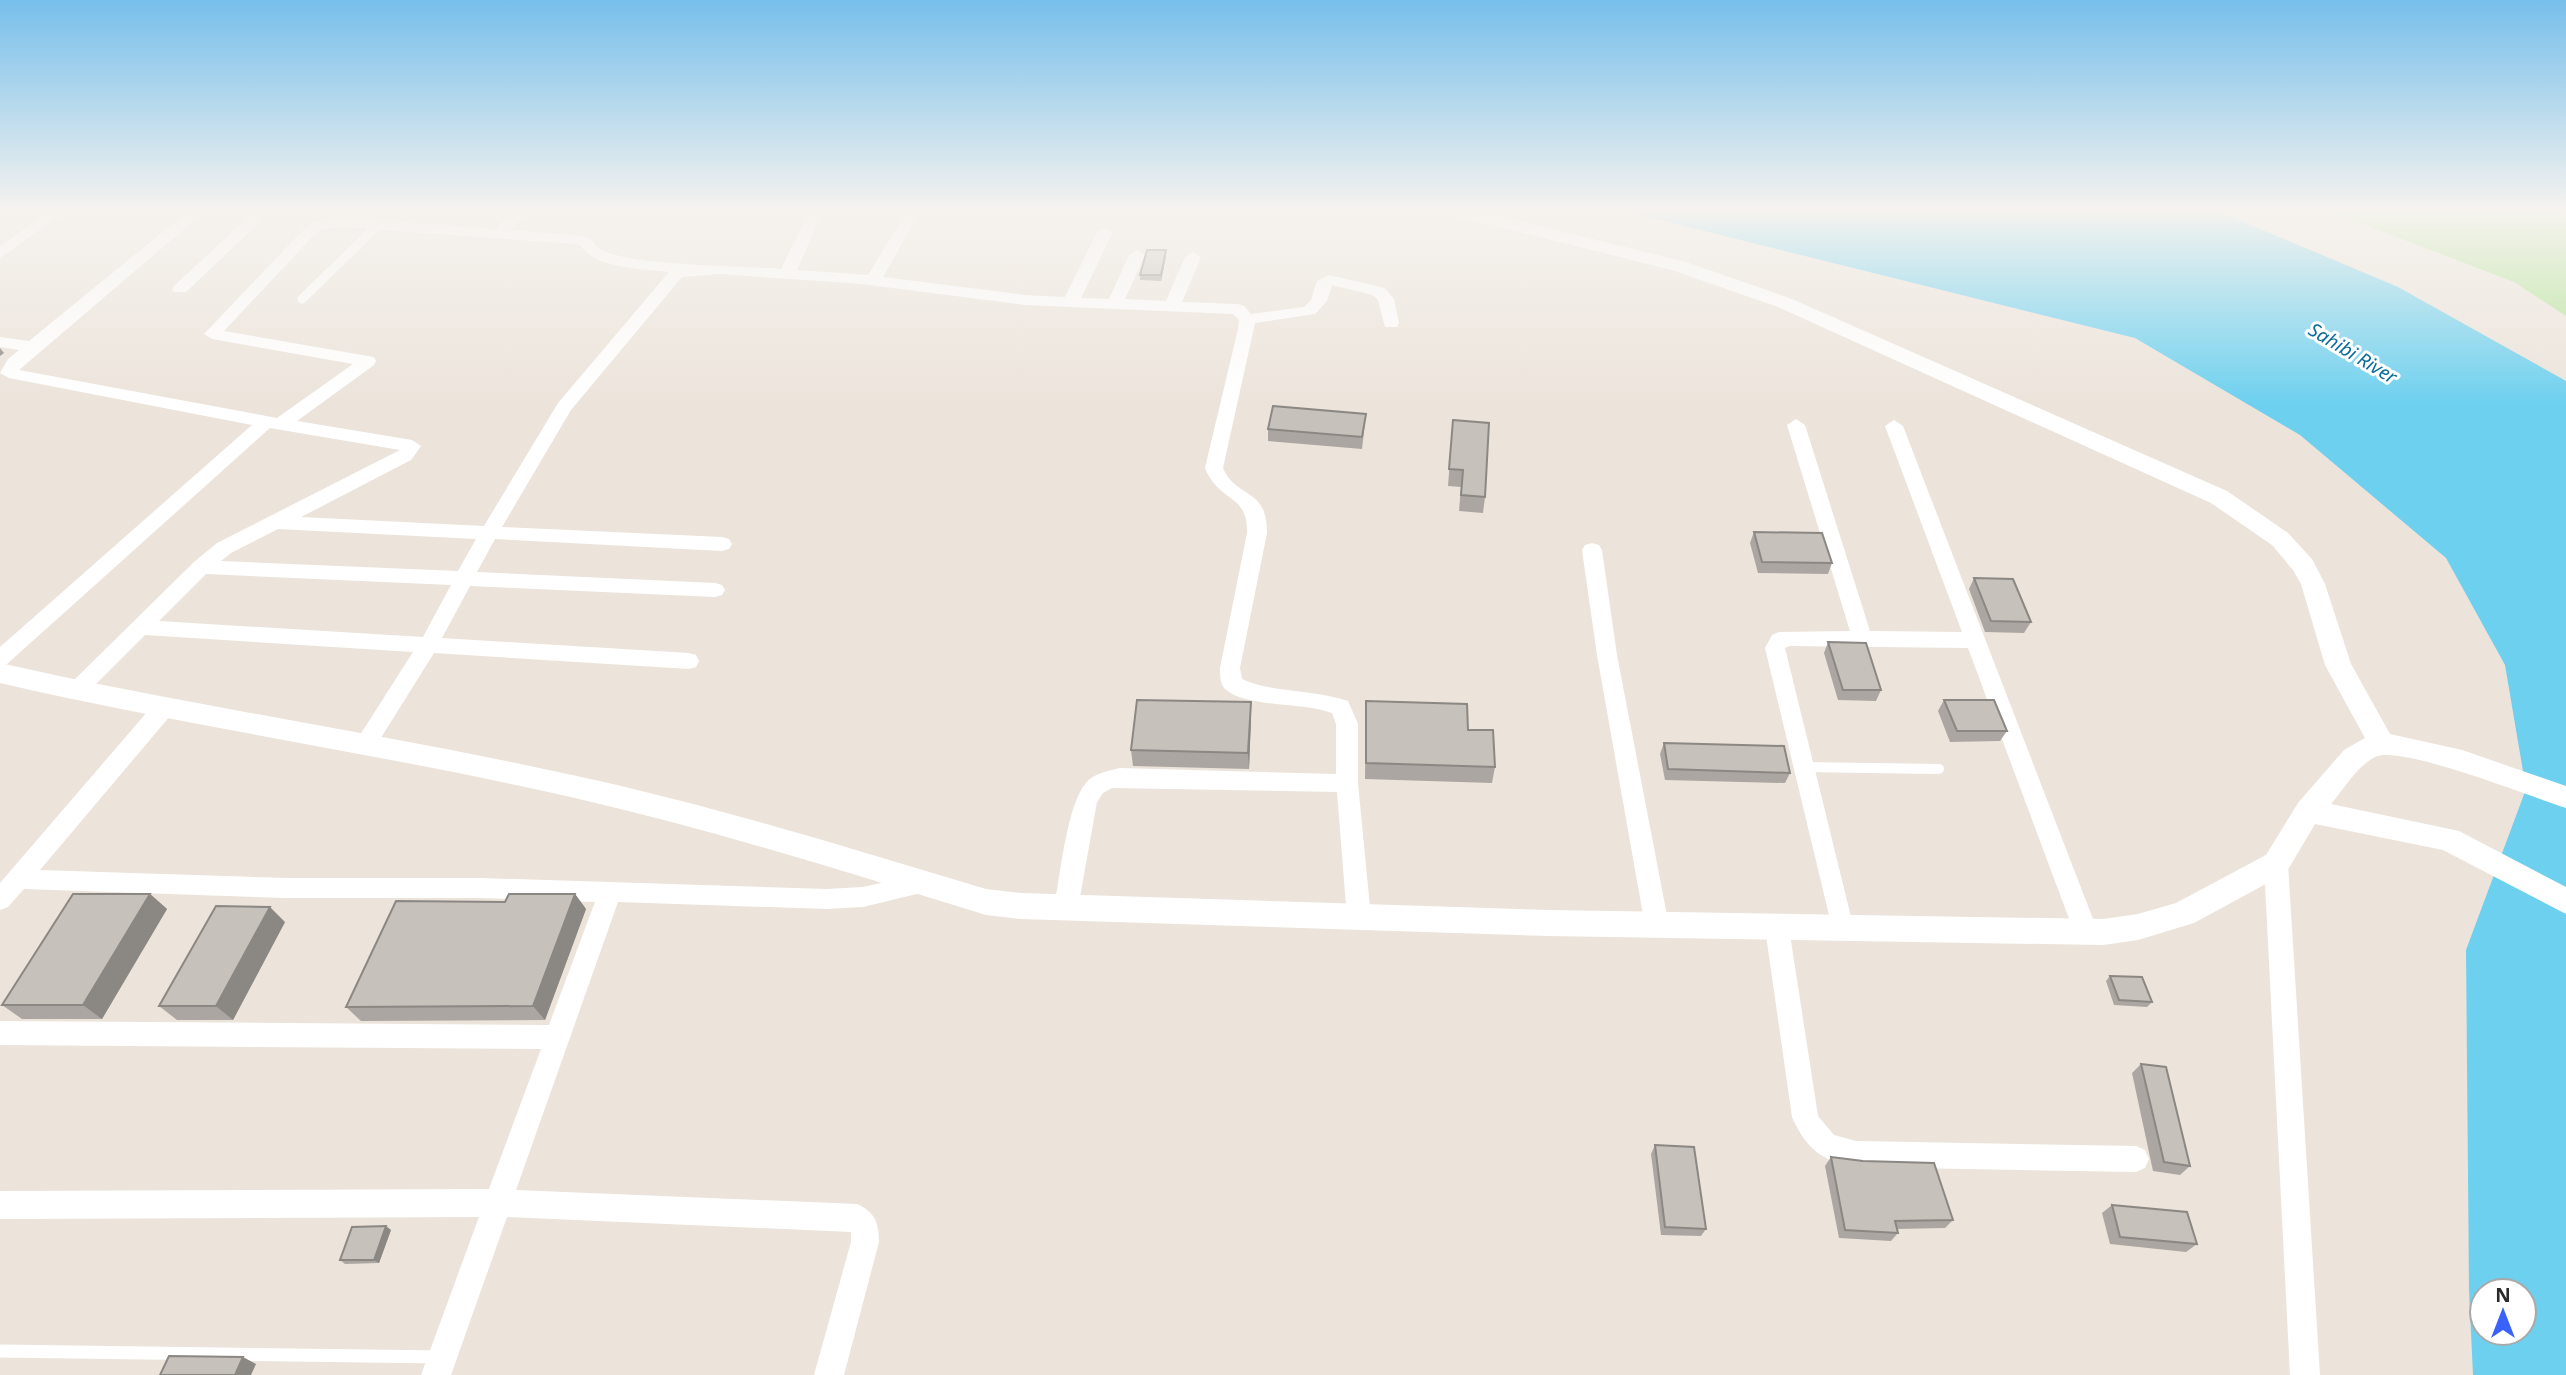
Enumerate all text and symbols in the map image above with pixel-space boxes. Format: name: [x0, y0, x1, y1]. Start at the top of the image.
water label: Sahibi River: [2304, 316, 2403, 390]
north arrow: [2468, 1277, 2538, 1347]
text: N: [2495, 1282, 2511, 1308]

